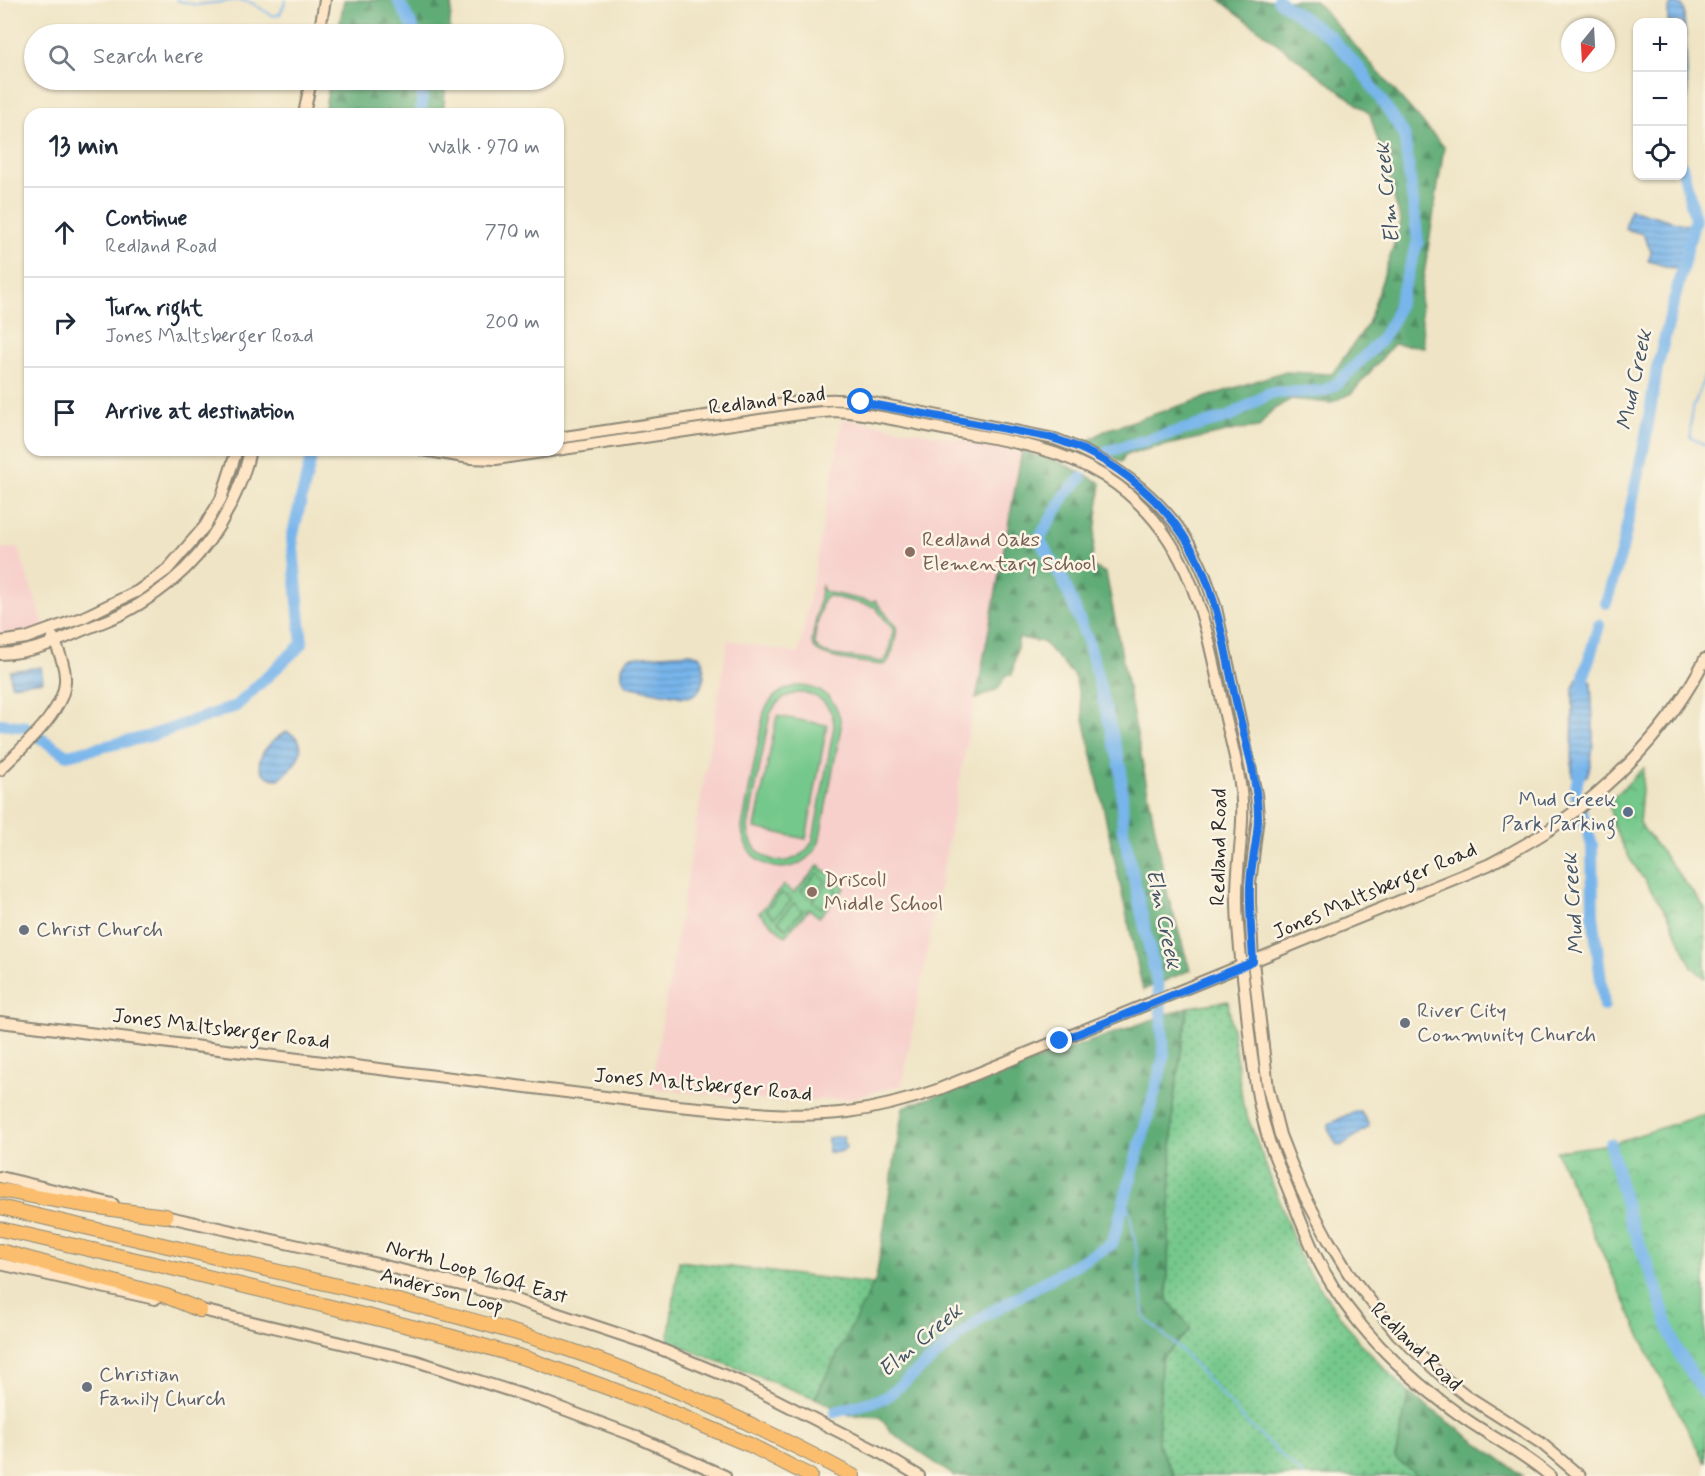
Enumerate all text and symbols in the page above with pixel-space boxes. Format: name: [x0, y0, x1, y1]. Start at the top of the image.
north arrow: [1561, 18, 1615, 72]
map controls: [1633, 18, 1687, 180]
button: +: [1633, 18, 1687, 72]
search box: [24, 24, 564, 90]
icon: search: [45, 41, 78, 74]
text: Search here: [93, 43, 204, 71]
button: −: [1633, 72, 1687, 126]
button: locate: [1633, 126, 1687, 180]
text: 13 min: [48, 130, 119, 164]
text: Walk · 970 m: [428, 134, 540, 161]
water label: Elm Creek: [1369, 140, 1407, 245]
text: Continue: [105, 205, 187, 233]
icon: ahead: [48, 216, 81, 249]
text: 770 m: [484, 219, 540, 246]
text: Redland Road: [105, 233, 217, 260]
text: Turn right: [105, 295, 203, 323]
icon: right: [48, 306, 81, 339]
text: 200 m: [485, 309, 540, 336]
text: Jones Maltsberger Road: [105, 323, 313, 350]
water label: Mud Creek: [1611, 326, 1660, 433]
street label: Redland Road: [707, 380, 827, 422]
route start: [847, 388, 873, 414]
icon: arrive: [48, 396, 81, 429]
text: Arrive at destination: [105, 398, 295, 426]
place label: Redland Oaks Elementary School: [922, 526, 1097, 578]
marker: Redland Oaks Elementary School: [903, 545, 917, 559]
place label: Mud Creek Park Parking: [1501, 786, 1616, 840]
street label: Redland Road: [1204, 788, 1234, 906]
marker: Mud Creek Park Parking: [1621, 805, 1635, 819]
street label: Jones Maltsberger Road: [1269, 835, 1482, 948]
water label: Mud Creek: [1556, 850, 1592, 956]
place label: Driscoll Middle School: [824, 866, 943, 918]
water label: Elm Creek: [1139, 867, 1188, 973]
marker: Driscoll Middle School: [805, 885, 819, 899]
place label: Christ Church: [36, 916, 163, 944]
marker: Christ Church: [17, 923, 31, 937]
place label: River City Community Church: [1417, 997, 1596, 1049]
street label: Jones Maltsberger Road: [110, 1002, 331, 1058]
marker: River City Community Church: [1398, 1016, 1412, 1030]
route end: [1046, 1027, 1072, 1053]
street label: Jones Maltsberger Road: [593, 1062, 813, 1110]
street label: North Loop 1604 East: [383, 1233, 572, 1311]
street label: Anderson Loop: [377, 1261, 507, 1321]
street label: Redland Road: [1364, 1296, 1468, 1398]
water label: Elm Creek: [873, 1297, 970, 1384]
place label: Christian Family Church: [99, 1361, 226, 1413]
marker: Christian Family Church: [80, 1380, 94, 1394]

